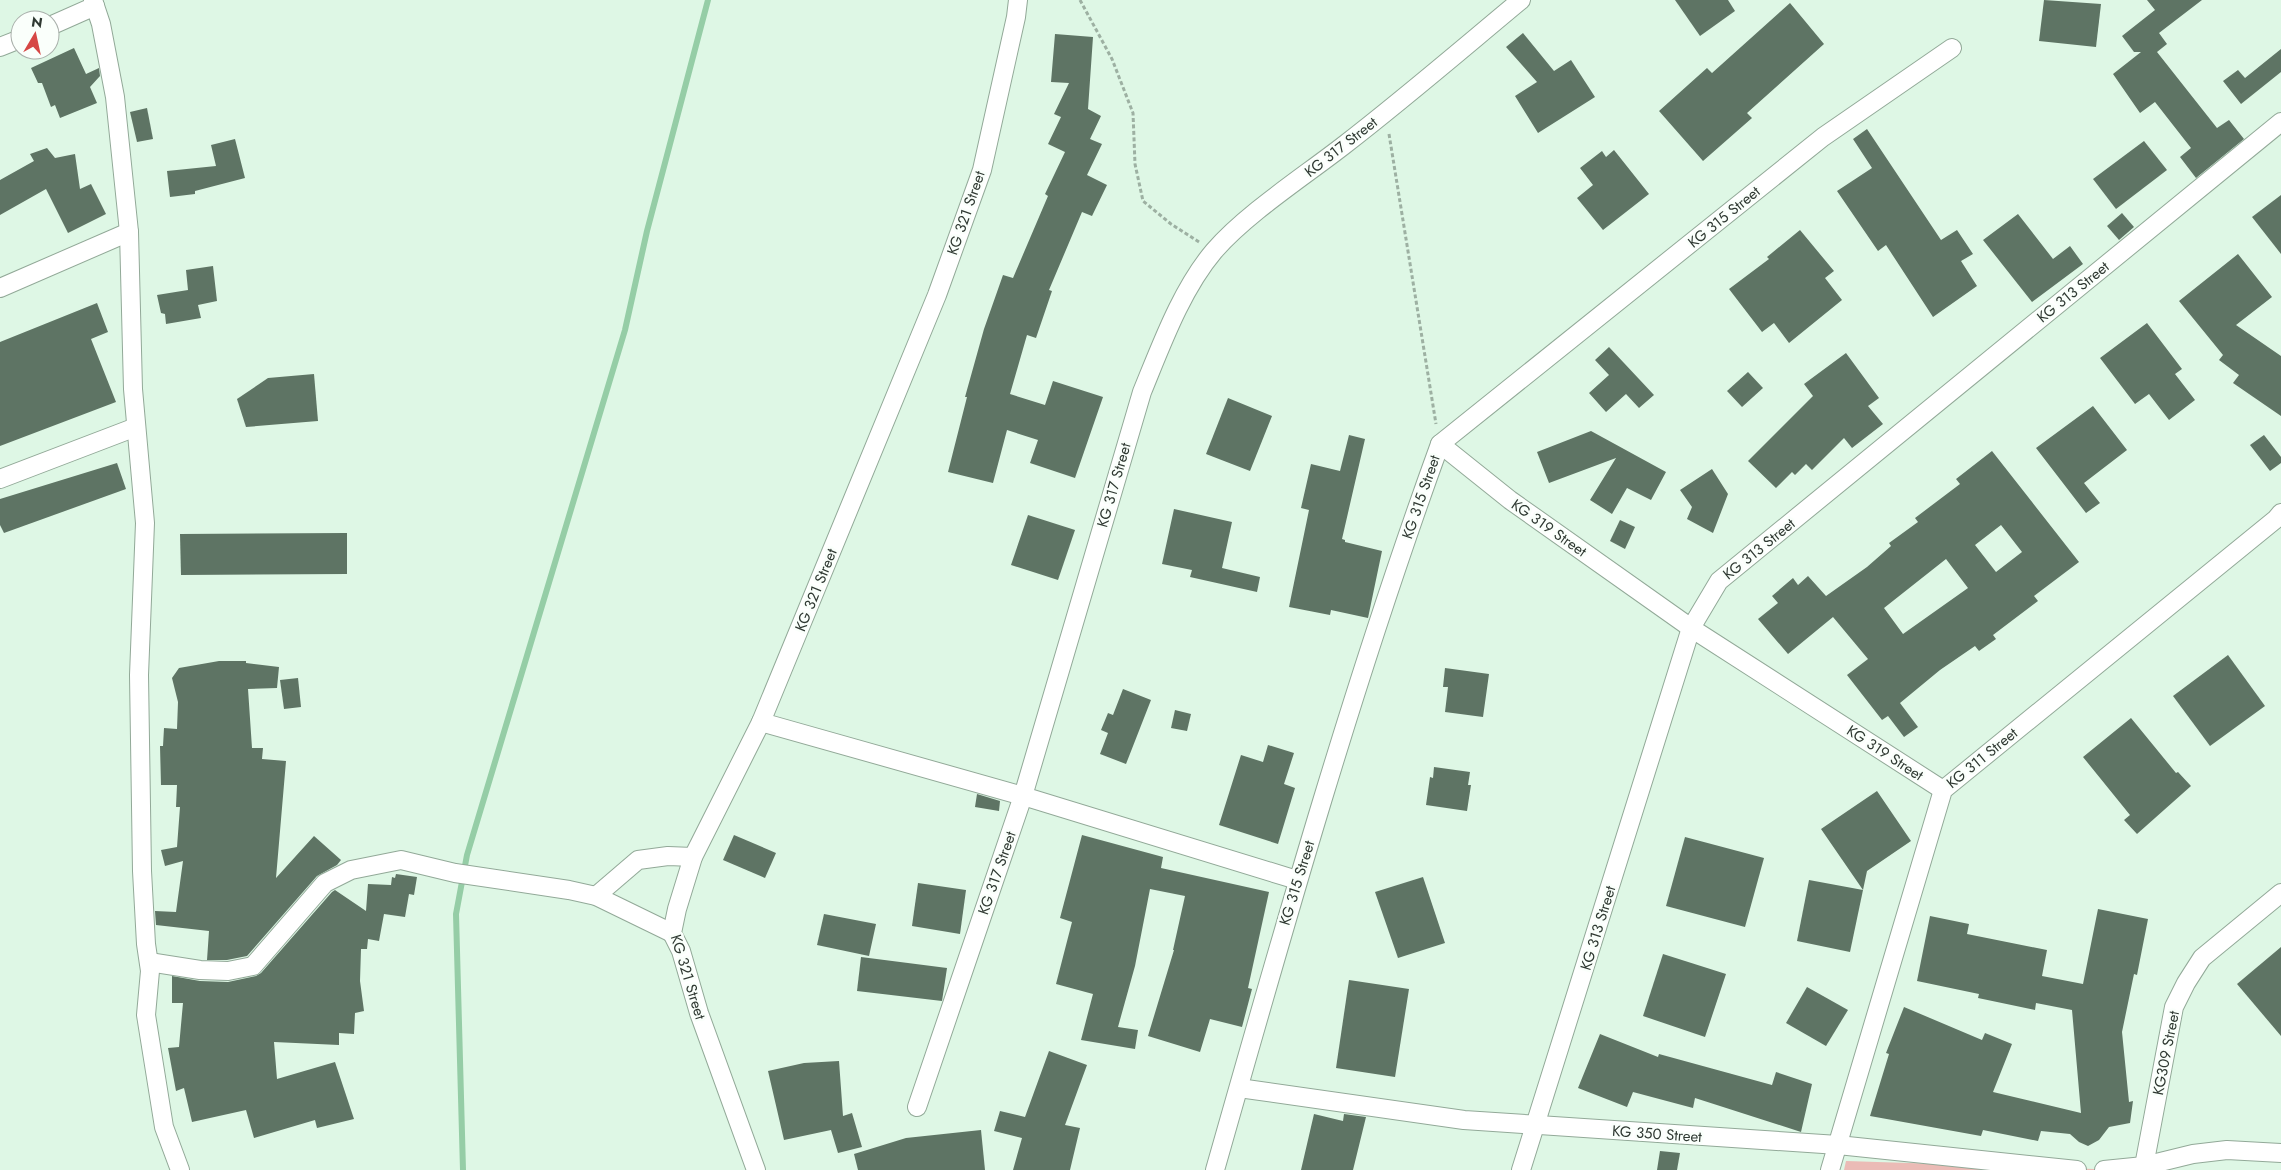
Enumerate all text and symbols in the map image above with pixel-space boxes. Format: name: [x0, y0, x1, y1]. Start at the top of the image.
north arrow: [10, 10, 60, 60]
text: N: [30, 11, 44, 33]
street label: KG 317 Street: [1300, 111, 1382, 182]
street label: KG 321 Street: [941, 168, 991, 258]
street label: KG 315 Street: [1683, 181, 1765, 253]
street label: KG 313 Street: [2032, 256, 2114, 328]
street label: KG 317 Street: [1091, 440, 1137, 530]
street label: KG 315 Street: [1396, 452, 1446, 542]
street label: KG 319 Street: [1507, 494, 1592, 562]
street label: KG 313 Street: [1718, 513, 1800, 585]
street label: KG 321 Street: [789, 545, 843, 635]
street label: KG 319 Street: [1842, 720, 1928, 786]
street label: KG 311 Street: [1942, 722, 2023, 794]
street label: KG 317 Street: [972, 828, 1022, 918]
street label: KG 315 Street: [1274, 838, 1320, 928]
street label: KG 313 Street: [1575, 883, 1621, 973]
street label: KG 321 Street: [665, 932, 711, 1022]
street label: KG309 Street: [2147, 1009, 2185, 1097]
street label: KG 350 Street: [1611, 1120, 1703, 1148]

